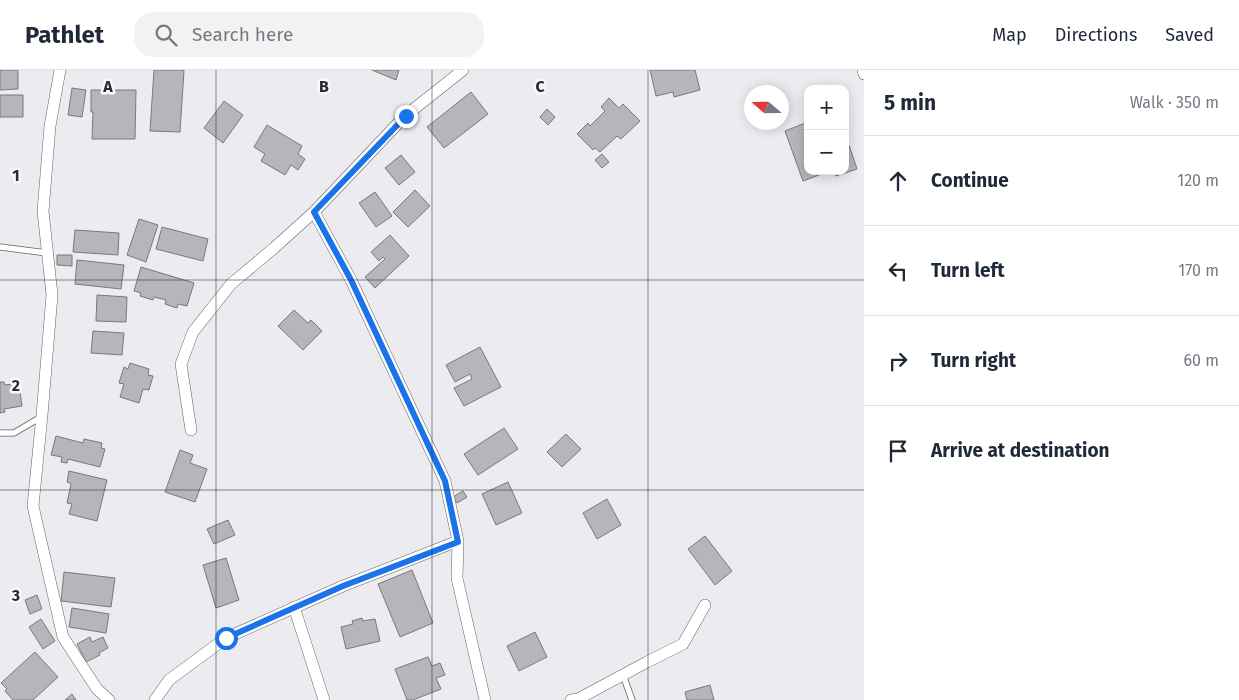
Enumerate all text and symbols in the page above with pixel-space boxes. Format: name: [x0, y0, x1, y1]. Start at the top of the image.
search box: [134, 12, 484, 57]
text: Pathlet: [25, 21, 104, 49]
icon: search: [152, 21, 180, 49]
text: Search here: [192, 23, 293, 46]
text: Map: [992, 24, 1027, 46]
text: Directions: [1055, 24, 1137, 46]
text: Saved: [1165, 24, 1214, 46]
text: A: [102, 77, 113, 96]
text: B: [319, 77, 329, 96]
text: C: [535, 77, 545, 96]
north arrow: [744, 85, 789, 130]
map controls: [804, 85, 849, 175]
button: +: [804, 85, 849, 130]
text: 5 min: [884, 90, 936, 116]
text: Walk · 350 m: [1130, 93, 1219, 112]
route end: [395, 105, 418, 128]
button: −: [804, 130, 849, 175]
text: 1: [12, 166, 20, 185]
icon: ahead: [884, 167, 912, 195]
text: Continue: [931, 169, 1009, 192]
text: 120 m: [1177, 171, 1219, 190]
icon: left: [884, 257, 912, 285]
text: Turn left: [931, 259, 1005, 282]
text: 170 m: [1178, 261, 1219, 280]
icon: right: [884, 347, 912, 375]
text: Turn right: [931, 349, 1016, 372]
text: 60 m: [1184, 351, 1219, 370]
text: 2: [12, 376, 20, 395]
icon: arrive: [884, 437, 912, 465]
text: Arrive at destination: [931, 439, 1110, 462]
text: 3: [11, 586, 20, 605]
route start: [215, 627, 238, 650]

